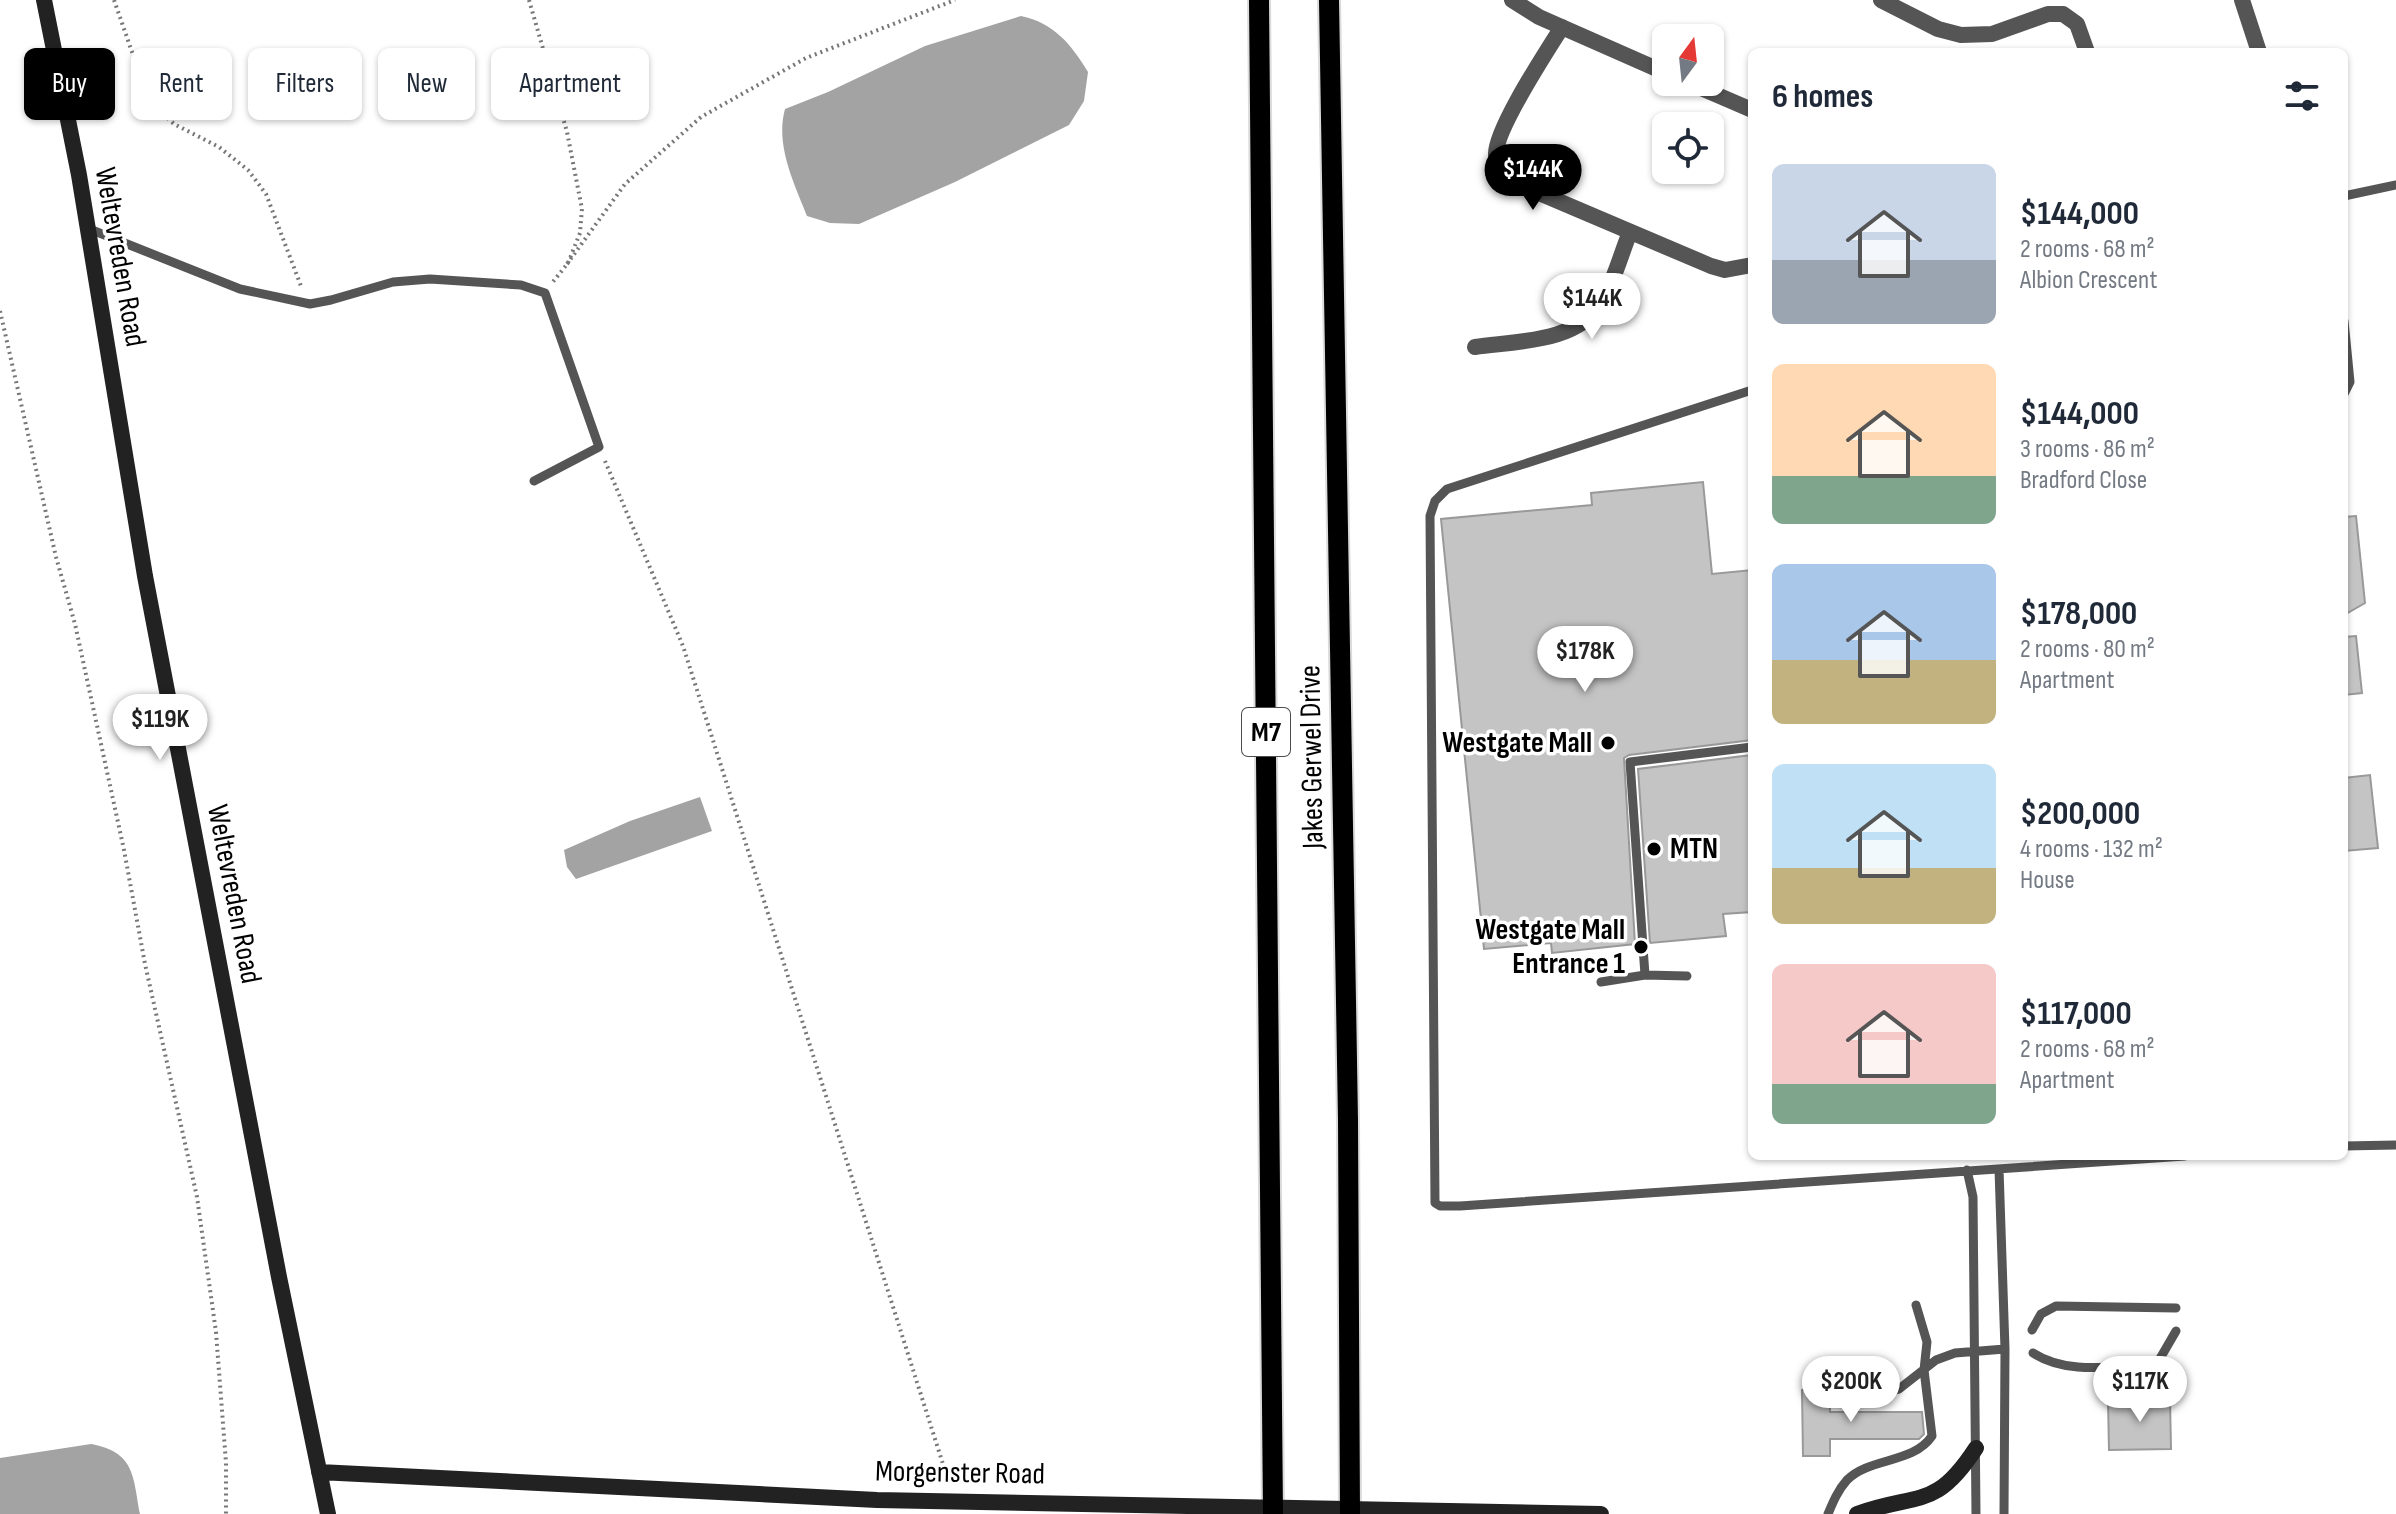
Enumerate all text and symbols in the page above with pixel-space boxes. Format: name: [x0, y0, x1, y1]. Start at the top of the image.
north arrow: [1652, 24, 1724, 96]
map controls: [1652, 24, 1724, 184]
chip: Buy: [24, 48, 115, 120]
chip: Rent: [131, 48, 232, 120]
chip: Filters: [248, 48, 362, 120]
chip: New: [378, 48, 475, 120]
chip: Apartment: [491, 48, 649, 120]
icon: filters: [2280, 74, 2324, 118]
text: 6 homes: [1772, 76, 1873, 117]
button: locate: [1652, 112, 1724, 184]
pin: $144K: [1477, 144, 1589, 212]
text: $144K: [1503, 154, 1563, 185]
street label: Weltevreden Road: [87, 165, 153, 349]
text: $144,000: [2020, 193, 2139, 234]
icon: home: [1836, 196, 1932, 292]
text: 2 rooms · 68 m²: [2020, 234, 2155, 265]
text: Albion Crescent: [2020, 265, 2157, 296]
pin: $144K: [1536, 273, 1648, 341]
text: $144K: [1562, 283, 1622, 314]
text: $144,000: [2020, 393, 2139, 434]
icon: home: [1836, 396, 1932, 492]
text: 3 rooms · 86 m²: [2020, 434, 2155, 465]
text: Bradford Close: [2020, 465, 2147, 496]
text: $178,000: [2020, 593, 2137, 634]
icon: home: [1836, 596, 1932, 692]
pin: $178K: [1529, 626, 1641, 694]
text: 2 rooms · 80 m²: [2020, 634, 2155, 665]
text: $178K: [1555, 636, 1615, 667]
street label: Jakes Gerwel Drive: [1292, 665, 1332, 850]
text: Apartment: [2020, 665, 2114, 696]
pin: $119K: [104, 694, 216, 762]
text: $119K: [131, 704, 189, 735]
road number: M7: [1242, 708, 1290, 756]
place label: Westgate Mall: [1442, 725, 1592, 761]
marker: Westgate Mall: [1599, 734, 1617, 752]
text: $200,000: [2020, 793, 2140, 834]
icon: home: [1836, 796, 1932, 892]
street label: Weltevreden Road: [199, 802, 269, 986]
place label: MTN: [1670, 831, 1718, 867]
text: 4 rooms · 132 m²: [2020, 834, 2163, 865]
marker: MTN: [1645, 840, 1663, 858]
text: House: [2020, 865, 2075, 896]
place label: Westgate Mall Entrance 1: [1475, 912, 1625, 982]
marker: Westgate Mall Entrance 1: [1632, 938, 1650, 956]
text: $117,000: [2020, 993, 2132, 1034]
icon: home: [1836, 996, 1932, 1092]
text: 2 rooms · 68 m²: [2020, 1034, 2155, 1065]
text: Apartment: [2020, 1065, 2114, 1096]
pin: $200K: [1795, 1356, 1907, 1424]
pin: $117K: [2084, 1356, 2196, 1424]
text: $200K: [1820, 1366, 1882, 1397]
text: $117K: [2111, 1366, 2169, 1397]
street label: Morgenster Road: [875, 1454, 1045, 1492]

